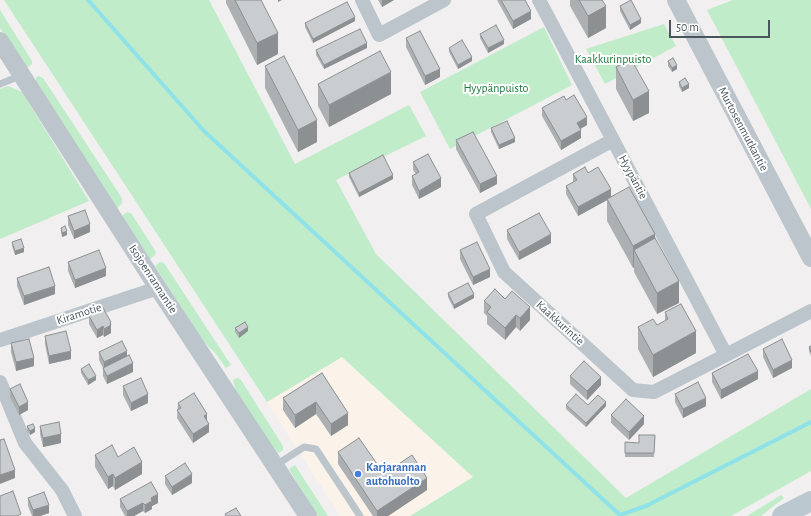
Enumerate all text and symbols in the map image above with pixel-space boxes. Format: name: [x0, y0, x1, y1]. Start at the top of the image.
scale bar: [671, 12, 772, 38]
text: 50 m: [676, 21, 699, 33]
park label: Kaakkurinpuisto: [575, 52, 651, 66]
park label: Hyypänpuisto: [464, 81, 528, 95]
street label: Murtosenmutkantie: [715, 84, 771, 174]
street label: Hyypäntie: [615, 152, 651, 202]
street label: Isojoenrannantie: [125, 242, 181, 316]
street label: Kaakkurintie: [533, 298, 587, 348]
street label: Kiramotie: [55, 300, 103, 328]
place label: Karjarannan autohuolto: [366, 460, 426, 488]
marker: Karjarannan autohuolto: [353, 469, 363, 479]

